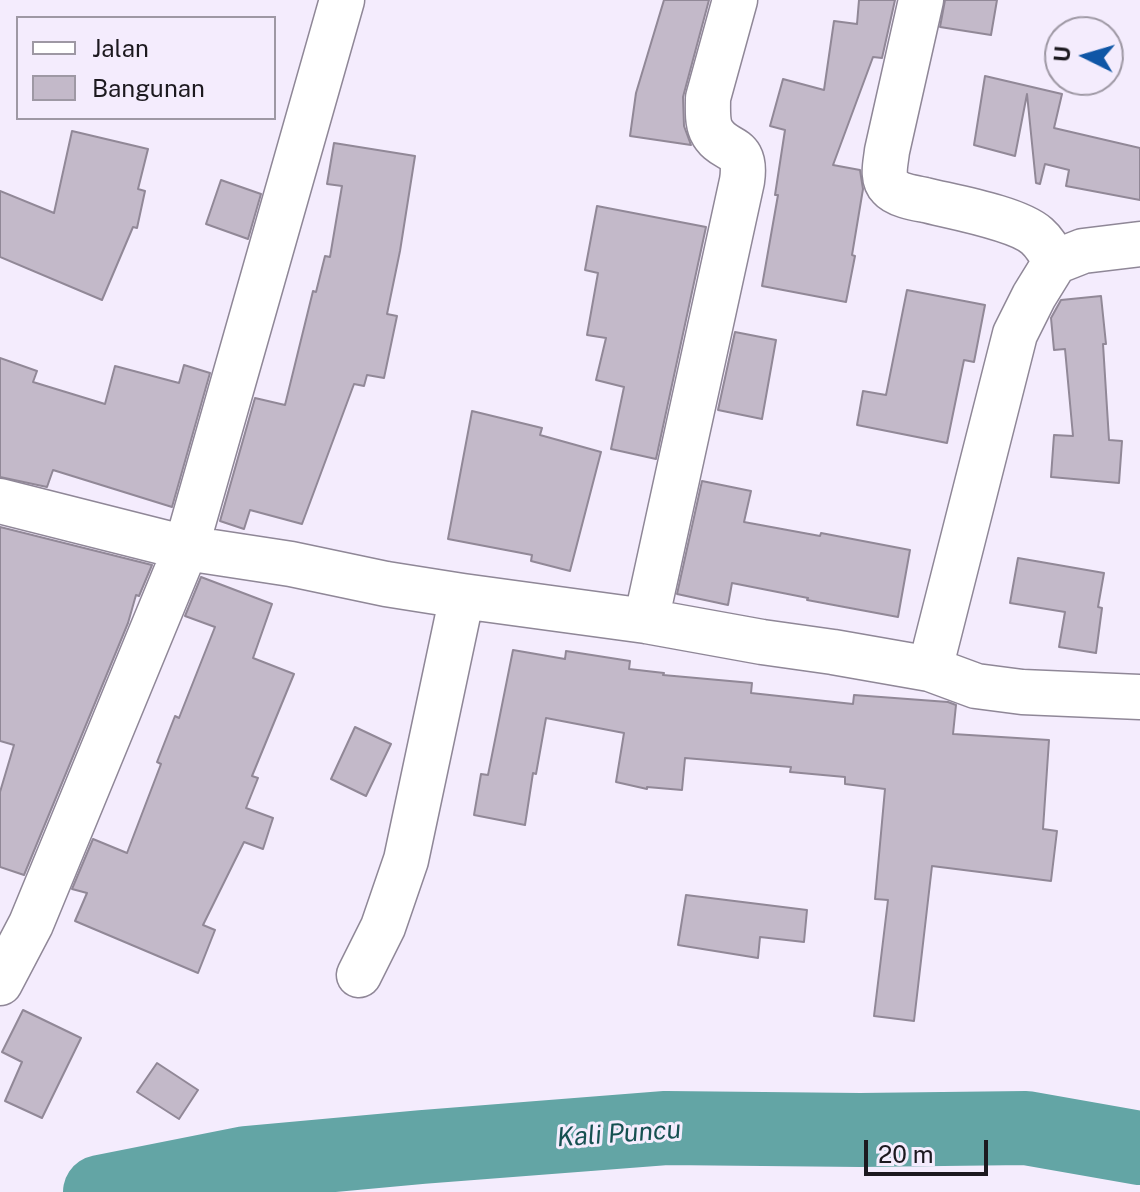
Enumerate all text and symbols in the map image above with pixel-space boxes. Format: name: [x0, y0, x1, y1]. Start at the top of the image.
legend: [16, 16, 276, 120]
north arrow: [1044, 16, 1124, 96]
text: Jalan: [92, 34, 149, 62]
text: U: [1048, 45, 1076, 63]
text: Bangunan: [92, 74, 205, 102]
water label: Kali Puncu: [556, 1114, 682, 1154]
scale bar: [868, 1124, 992, 1174]
text: 20 m: [878, 1140, 934, 1168]

